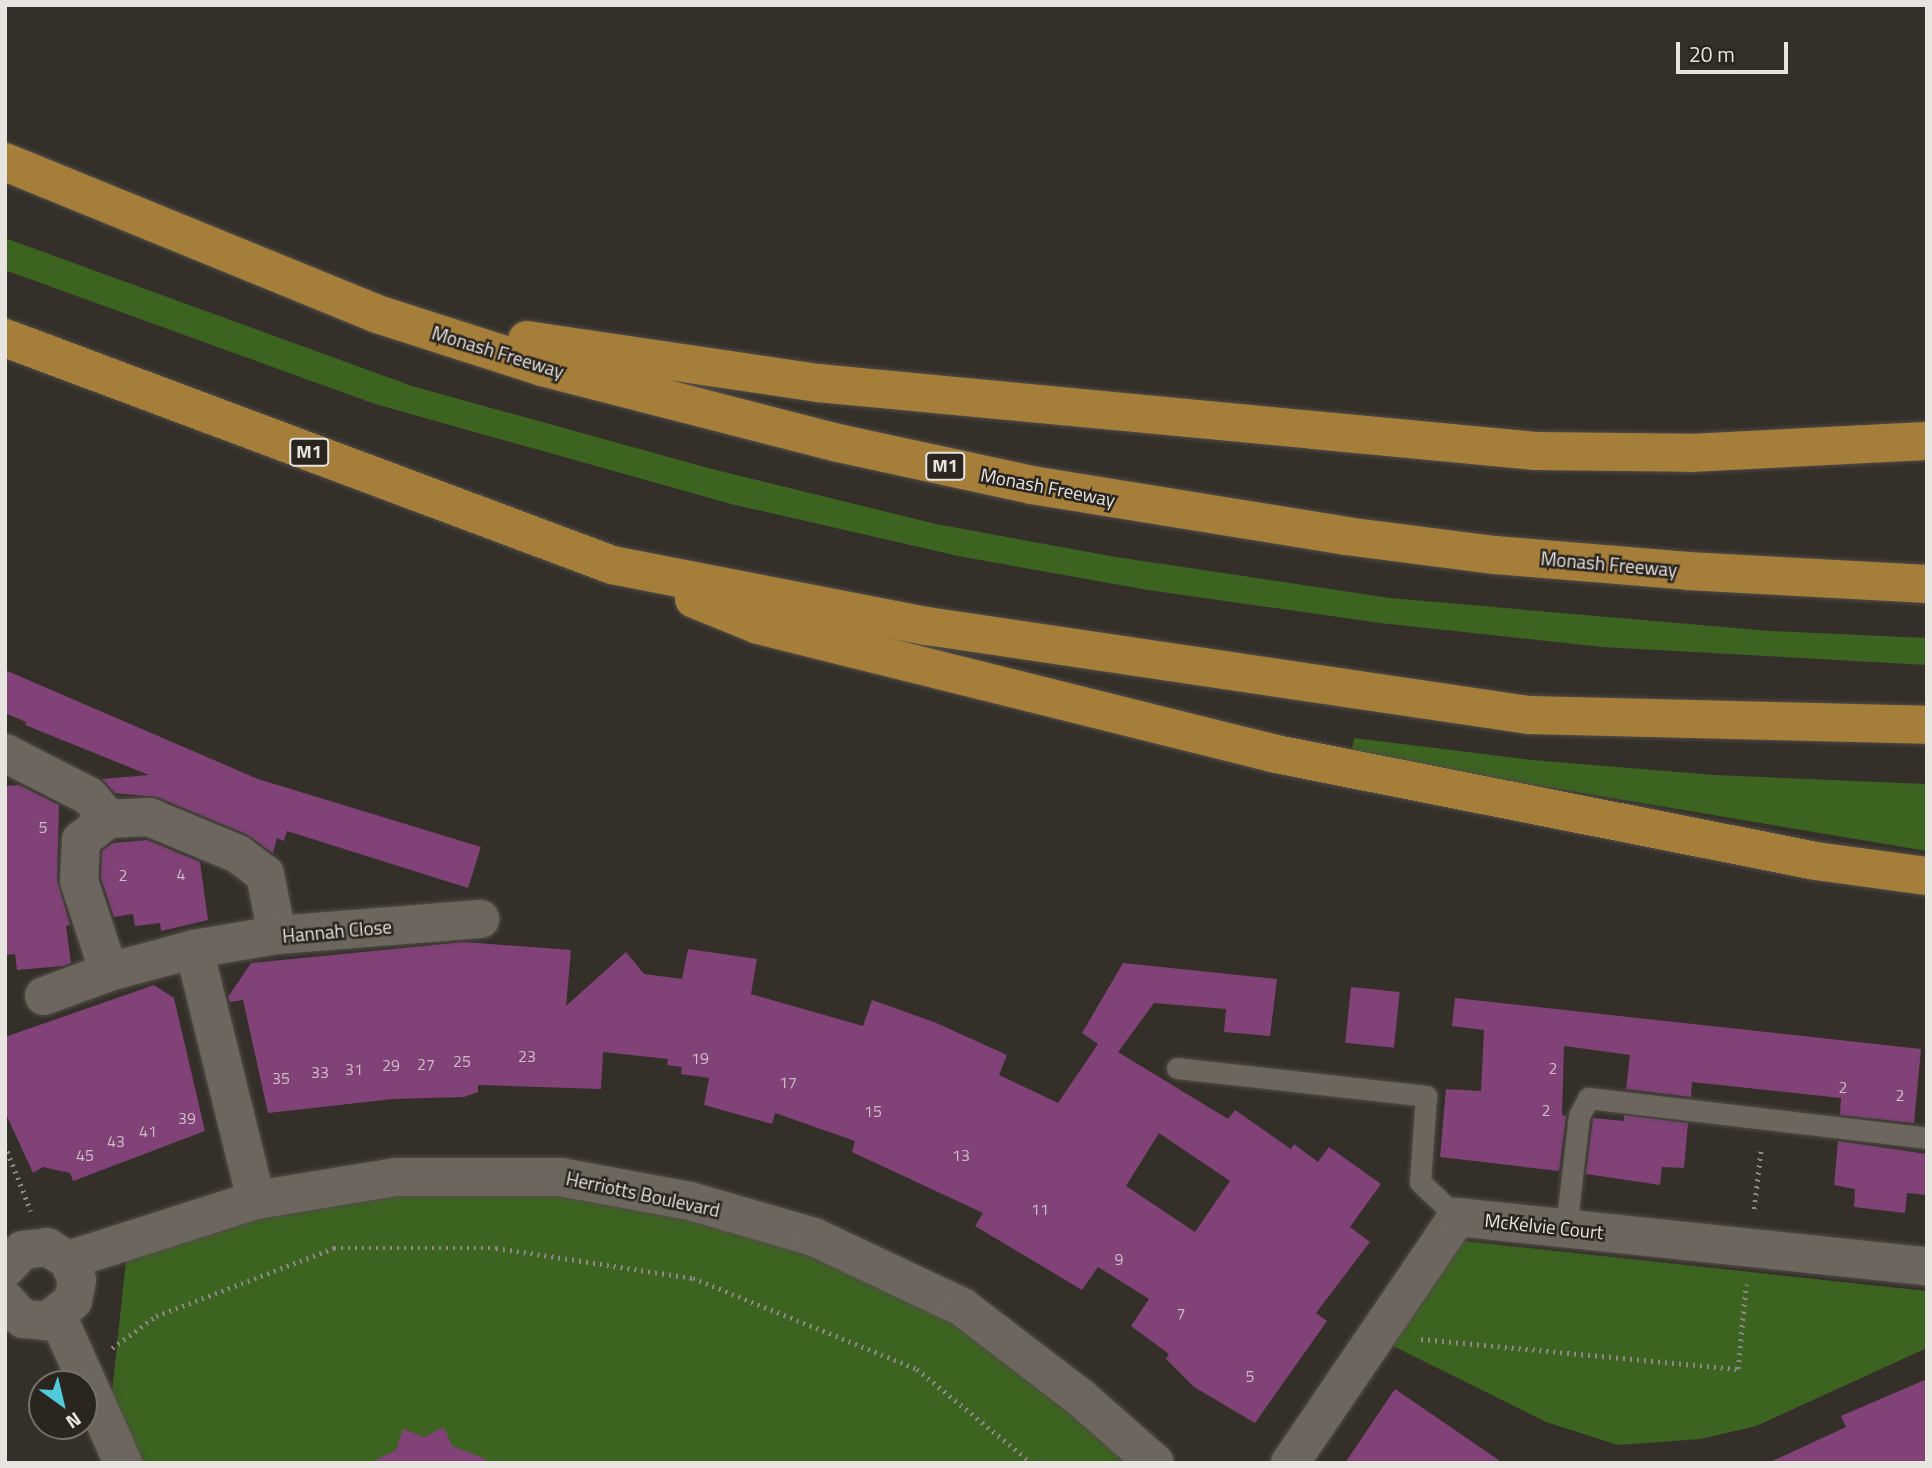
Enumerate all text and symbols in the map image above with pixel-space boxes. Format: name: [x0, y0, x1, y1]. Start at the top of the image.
scale bar: [1680, 28, 1792, 72]
text: 20 m: [1689, 38, 1735, 70]
street label: Monash Freeway: [429, 321, 567, 383]
road number: M1: [288, 438, 330, 466]
road number: M1: [924, 452, 966, 480]
street label: Monash Freeway: [979, 463, 1117, 511]
street label: Monash Freeway: [1540, 547, 1678, 581]
house number: 5: [39, 817, 47, 837]
house number: 4: [177, 864, 185, 884]
house number: 2: [119, 865, 127, 885]
street label: Hannah Close: [281, 915, 393, 947]
house number: 23: [518, 1046, 536, 1066]
house number: 19: [691, 1048, 709, 1068]
house number: 25: [453, 1051, 471, 1071]
house number: 27: [417, 1054, 435, 1074]
house number: 29: [382, 1055, 400, 1075]
house number: 2: [1549, 1058, 1557, 1078]
house number: 31: [345, 1059, 363, 1079]
house number: 33: [311, 1062, 329, 1082]
house number: 35: [272, 1068, 290, 1088]
house number: 17: [779, 1072, 797, 1092]
house number: 2: [1839, 1077, 1847, 1097]
house number: 2: [1896, 1085, 1904, 1105]
house number: 2: [1542, 1100, 1550, 1120]
house number: 15: [864, 1101, 882, 1121]
house number: 39: [178, 1108, 196, 1128]
house number: 41: [139, 1121, 157, 1141]
house number: 43: [107, 1131, 125, 1151]
house number: 45: [76, 1145, 94, 1165]
house number: 13: [952, 1145, 970, 1165]
street label: Herriotts Boulevard: [564, 1167, 722, 1221]
house number: 11: [1031, 1199, 1049, 1219]
street label: McKelvie Court: [1484, 1208, 1604, 1244]
house number: 9: [1115, 1249, 1123, 1269]
house number: 7: [1177, 1303, 1185, 1323]
house number: 5: [1246, 1366, 1254, 1386]
north arrow: [28, 1370, 98, 1440]
text: N: [60, 1405, 87, 1437]

